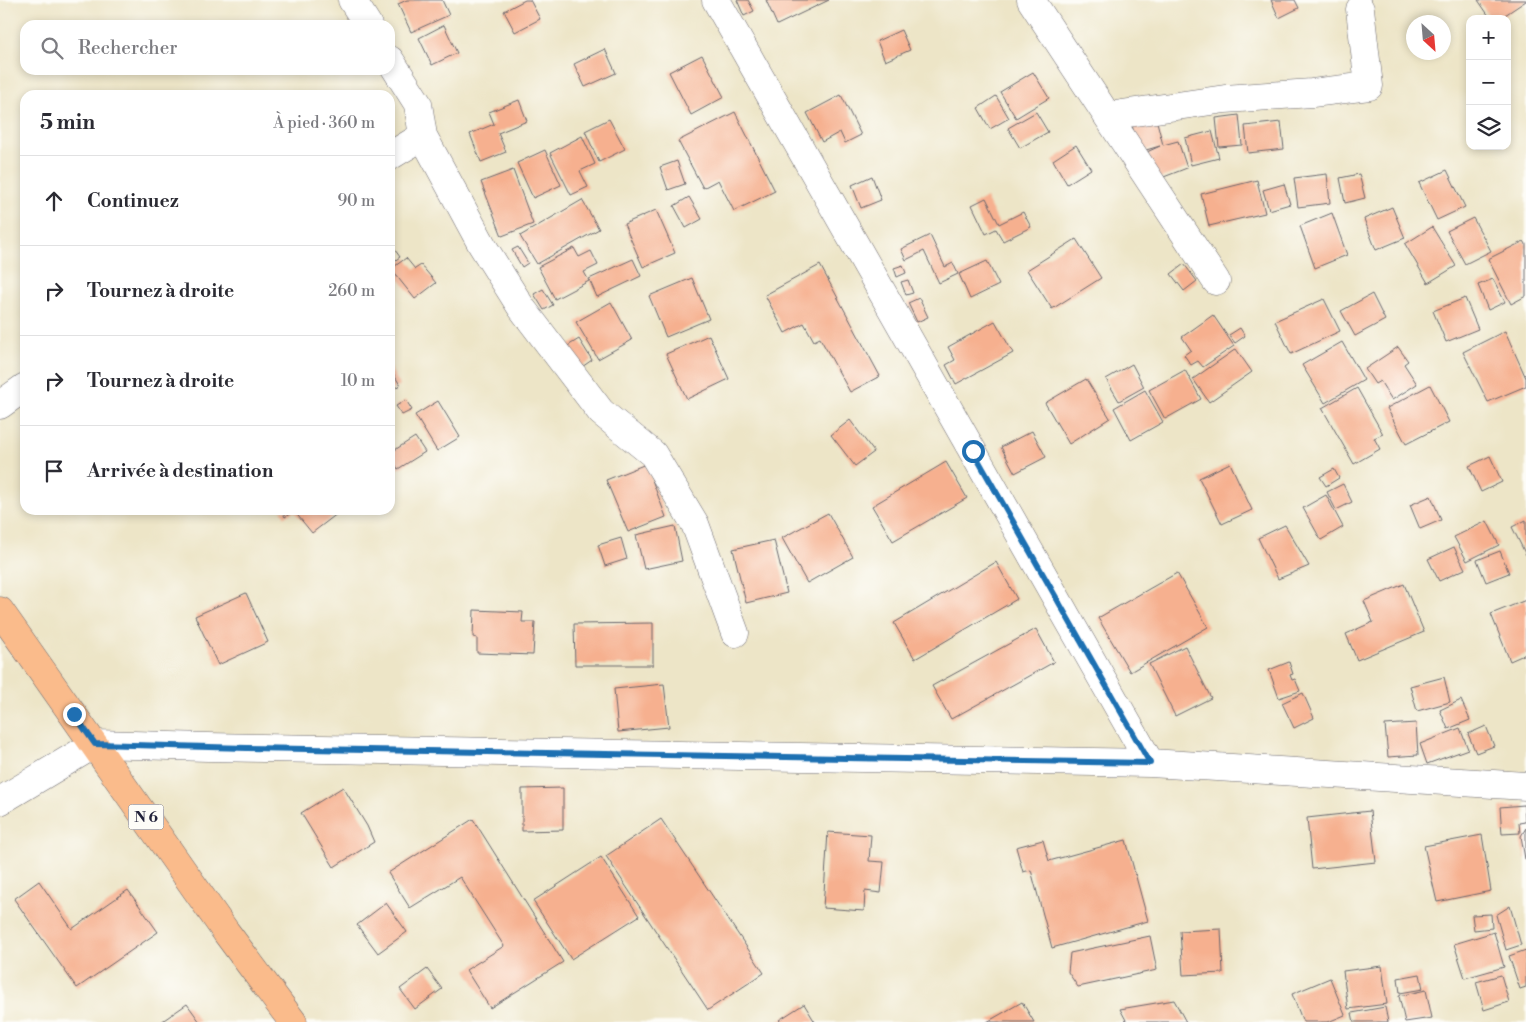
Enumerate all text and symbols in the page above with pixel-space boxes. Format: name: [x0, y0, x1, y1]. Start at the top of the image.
north arrow: [1406, 15, 1451, 60]
map controls: [1466, 15, 1511, 150]
button: +: [1466, 15, 1511, 60]
search box: [20, 20, 395, 75]
icon: search: [38, 34, 66, 62]
text: Rechercher: [78, 36, 177, 60]
button: −: [1466, 60, 1511, 105]
button: layers: [1466, 105, 1511, 150]
text: 5 min: [40, 110, 95, 136]
text: À pied · 360 m: [273, 113, 375, 133]
icon: ahead: [40, 187, 68, 215]
text: Continuez: [87, 189, 179, 213]
text: 90 m: [337, 191, 375, 211]
icon: right: [40, 277, 68, 305]
text: Tournez à droite: [87, 279, 234, 303]
text: 260 m: [328, 281, 375, 301]
icon: right: [40, 367, 68, 395]
text: Tournez à droite: [87, 369, 234, 393]
text: 10 m: [341, 371, 375, 391]
route start: [962, 440, 985, 463]
icon: arrive: [40, 457, 68, 485]
text: Arrivée à destination: [87, 459, 273, 483]
route end: [63, 703, 86, 726]
road number: N 6: [128, 804, 164, 830]

